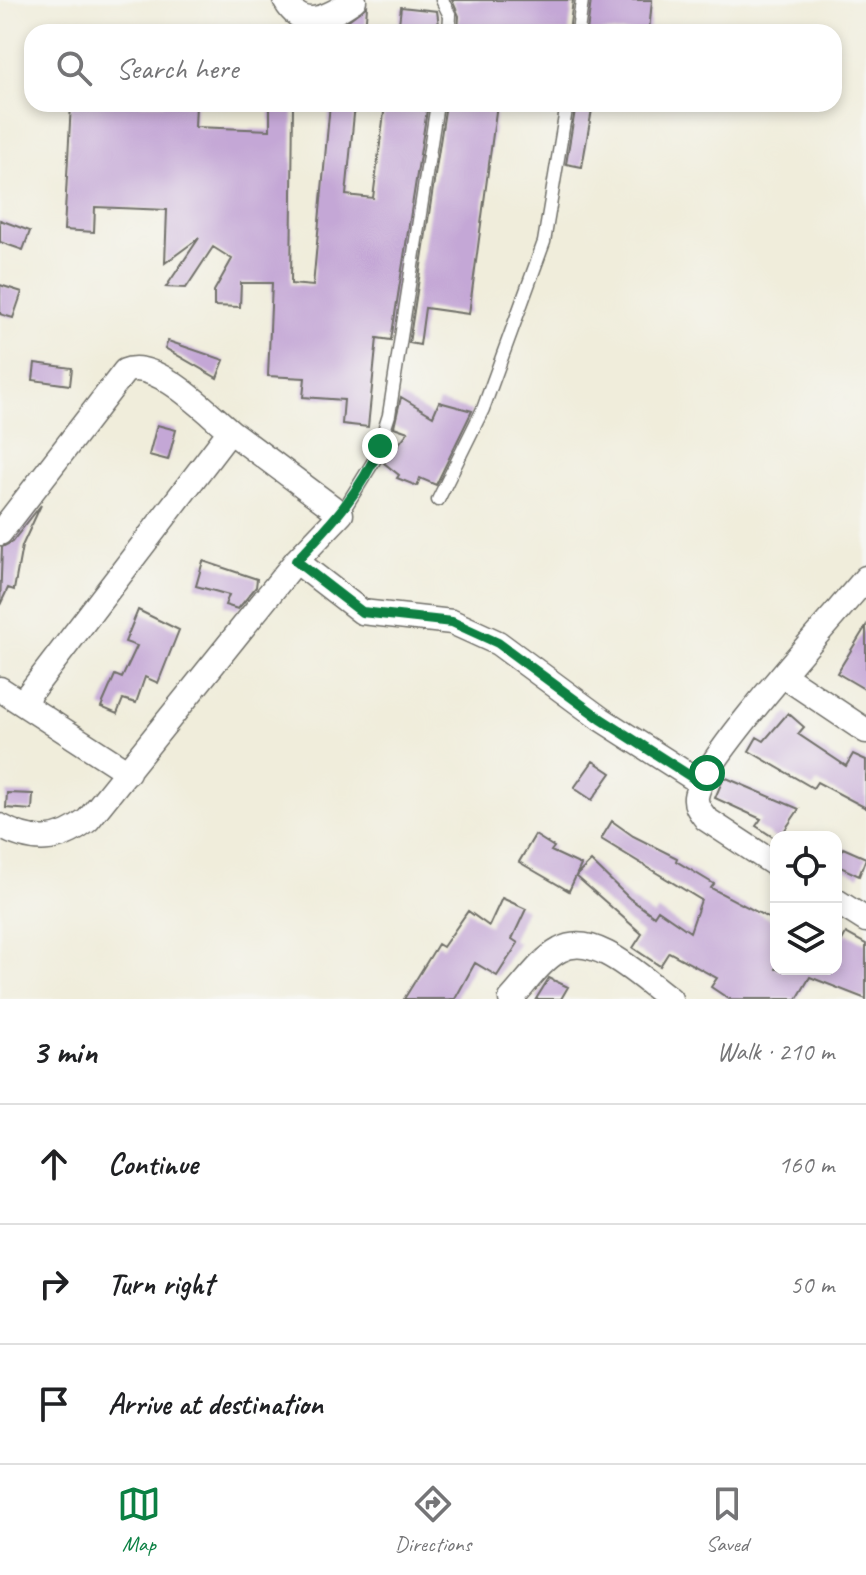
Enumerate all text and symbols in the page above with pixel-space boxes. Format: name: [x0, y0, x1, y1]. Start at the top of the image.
search box: [24, 24, 842, 112]
icon: search: [52, 46, 96, 90]
text: Search here: [116, 49, 238, 87]
route end: [362, 428, 398, 464]
route start: [689, 755, 725, 791]
map controls: [770, 831, 842, 975]
button: locate: [770, 831, 842, 903]
button: layers: [770, 903, 842, 975]
text: 3 min: [32, 1030, 97, 1073]
text: Walk · 210 m: [717, 1035, 834, 1068]
icon: ahead: [32, 1142, 76, 1186]
text: Continue: [108, 1145, 198, 1183]
text: 160 m: [778, 1148, 834, 1181]
icon: right: [32, 1262, 76, 1306]
text: Turn right: [108, 1265, 213, 1303]
text: 50 m: [790, 1268, 834, 1301]
icon: arrive: [32, 1382, 76, 1426]
text: Arrive at destination: [108, 1385, 323, 1423]
tab: Map: [117, 1482, 161, 1558]
tab: Directions: [395, 1482, 471, 1558]
tab: Saved: [705, 1482, 749, 1558]

